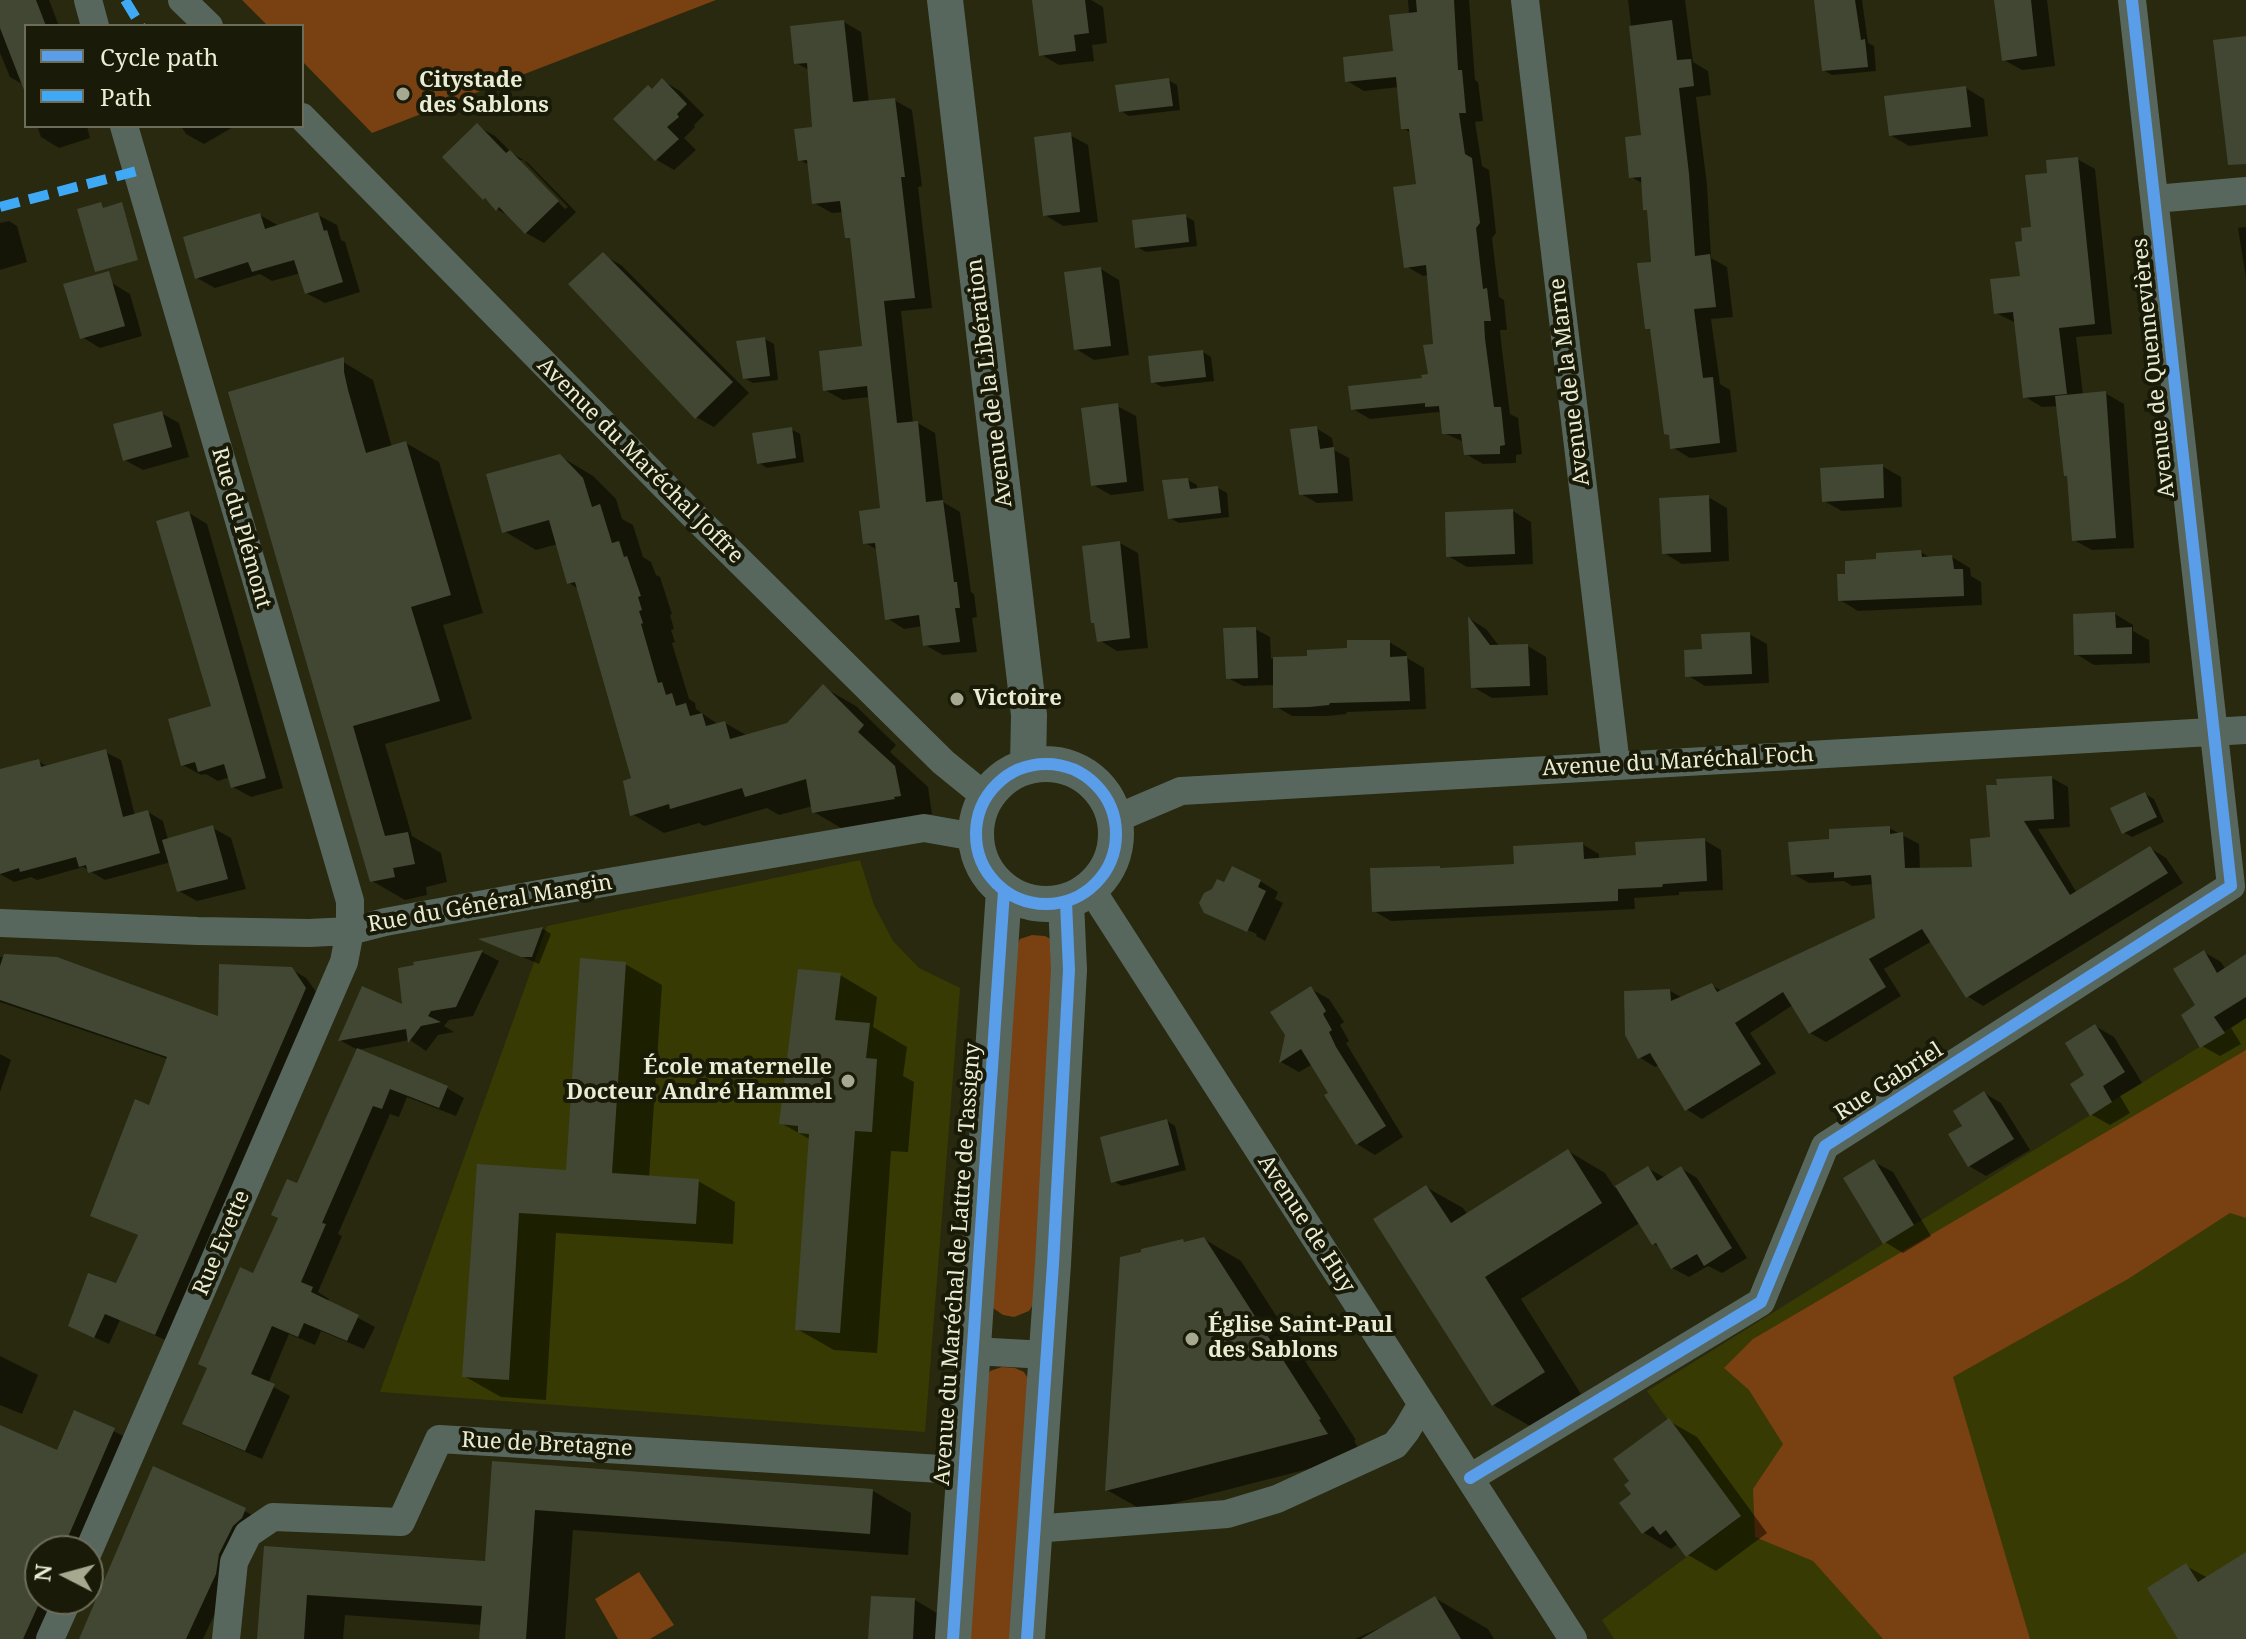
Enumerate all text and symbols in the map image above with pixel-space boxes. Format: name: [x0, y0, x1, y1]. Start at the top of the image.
legend: [24, 24, 304, 128]
text: Cycle path: [100, 40, 219, 73]
place label: Citystade des Sablons: [419, 68, 549, 120]
text: Path: [100, 80, 152, 113]
marker: Citystade des Sablons: [394, 85, 412, 103]
street label: Avenue de Quennevières: [2127, 237, 2181, 499]
street label: Avenue de la Libération: [962, 257, 1018, 509]
street label: Avenue de la Marne: [1544, 276, 1596, 488]
street label: Avenue du Maréchal Joffre: [531, 352, 749, 570]
street label: Rue du Plémont: [205, 444, 277, 612]
place label: Victoire: [973, 686, 1062, 712]
marker: Victoire: [948, 690, 966, 708]
street label: Avenue du Maréchal Foch: [1541, 742, 1815, 782]
street label: Rue du Général Mangin: [366, 869, 614, 939]
street label: Rue Gabriel: [1830, 1037, 1948, 1127]
street label: Avenue du Maréchal de Lattre de Tassigny: [929, 1042, 987, 1486]
place label: École maternelle Docteur André Hammel: [566, 1055, 832, 1106]
marker: École maternelle Docteur André Hammel: [839, 1072, 857, 1090]
street label: Avenue de Huy: [1252, 1150, 1360, 1298]
street label: Rue Evette: [188, 1187, 256, 1299]
place label: Église Saint-Paul des Sablons: [1208, 1313, 1393, 1364]
marker: Église Saint-Paul des Sablons: [1183, 1330, 1201, 1348]
street label: Rue de Bretagne: [461, 1427, 633, 1463]
north arrow: [24, 1535, 104, 1615]
text: N: [26, 1563, 58, 1583]

